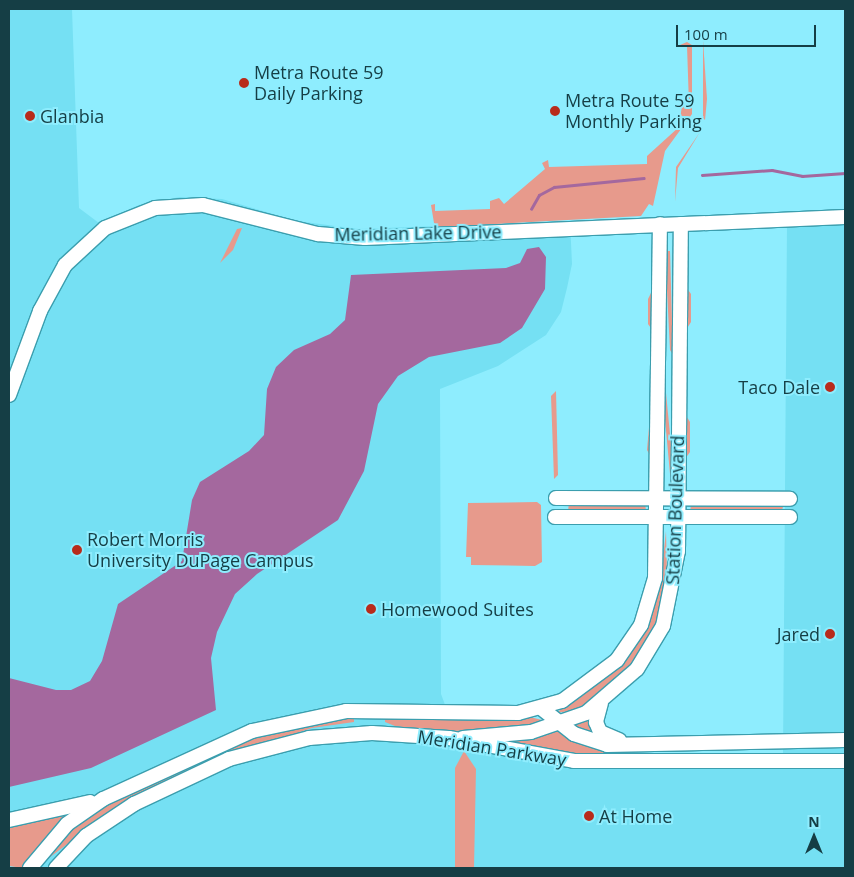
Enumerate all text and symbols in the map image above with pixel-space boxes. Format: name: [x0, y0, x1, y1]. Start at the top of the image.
scale bar: [679, 15, 819, 47]
text: 100 m: [684, 24, 728, 44]
place label: Metra Route 59 Daily Parking: [254, 62, 384, 104]
marker: Metra Route 59 Daily Parking: [238, 77, 250, 89]
place label: Metra Route 59 Monthly Parking: [565, 90, 702, 132]
place label: Glanbia: [40, 105, 104, 127]
marker: Metra Route 59 Monthly Parking: [549, 105, 561, 117]
marker: Glanbia: [24, 110, 36, 122]
street label: Meridian Lake Drive: [334, 221, 502, 245]
place label: Taco Dale: [738, 376, 820, 398]
marker: Taco Dale: [824, 381, 836, 393]
street label: Station Boulevard: [662, 435, 688, 585]
place label: Robert Morris University DuPage Campus: [87, 529, 314, 572]
marker: Robert Morris University DuPage Campus: [71, 544, 83, 556]
place label: Homewood Suites: [381, 598, 534, 620]
marker: Homewood Suites: [365, 603, 377, 615]
place label: Jared: [777, 623, 820, 645]
marker: Jared: [824, 628, 836, 640]
street label: Meridian Parkway: [416, 726, 568, 770]
place label: At Home: [599, 805, 672, 827]
marker: At Home: [583, 810, 595, 822]
north arrow: [789, 812, 839, 862]
text: N: [808, 812, 820, 831]

